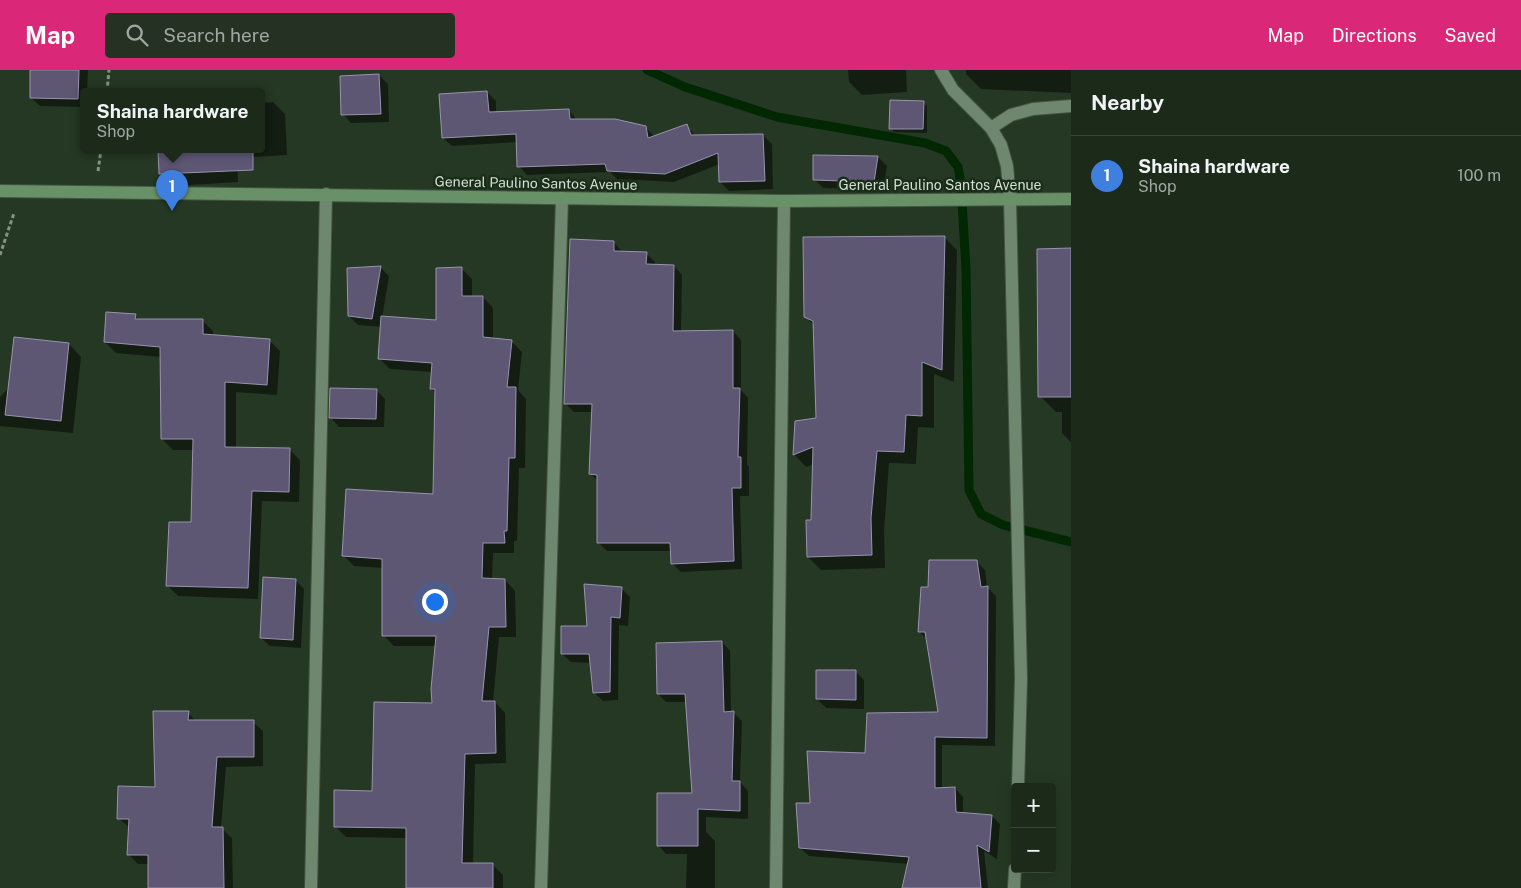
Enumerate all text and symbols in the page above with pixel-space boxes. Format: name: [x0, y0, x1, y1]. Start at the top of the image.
search box: [105, 13, 455, 58]
text: Map: [25, 21, 75, 49]
icon: search: [123, 21, 151, 49]
text: Search here: [163, 24, 270, 46]
text: Map: [1267, 25, 1304, 46]
text: Directions: [1332, 25, 1417, 46]
text: Saved: [1445, 25, 1496, 46]
popup: [80, 88, 265, 153]
text: Nearby: [1091, 90, 1164, 115]
text: Shaina hardware: [97, 100, 248, 122]
text: Shop: [97, 122, 135, 141]
text: Shaina hardware: [1138, 155, 1290, 177]
text: 1: [1104, 166, 1110, 185]
text: 100 m: [1457, 166, 1501, 185]
pin: 1: [156, 170, 188, 211]
street label: General Paulino Santos Avenue: [434, 173, 638, 193]
street label: General Paulino Santos Avenue: [838, 177, 1042, 193]
text: Shop: [1138, 177, 1177, 196]
your location: [422, 589, 448, 615]
map controls: [1011, 783, 1056, 873]
button: +: [1011, 783, 1056, 828]
button: −: [1011, 828, 1056, 873]

